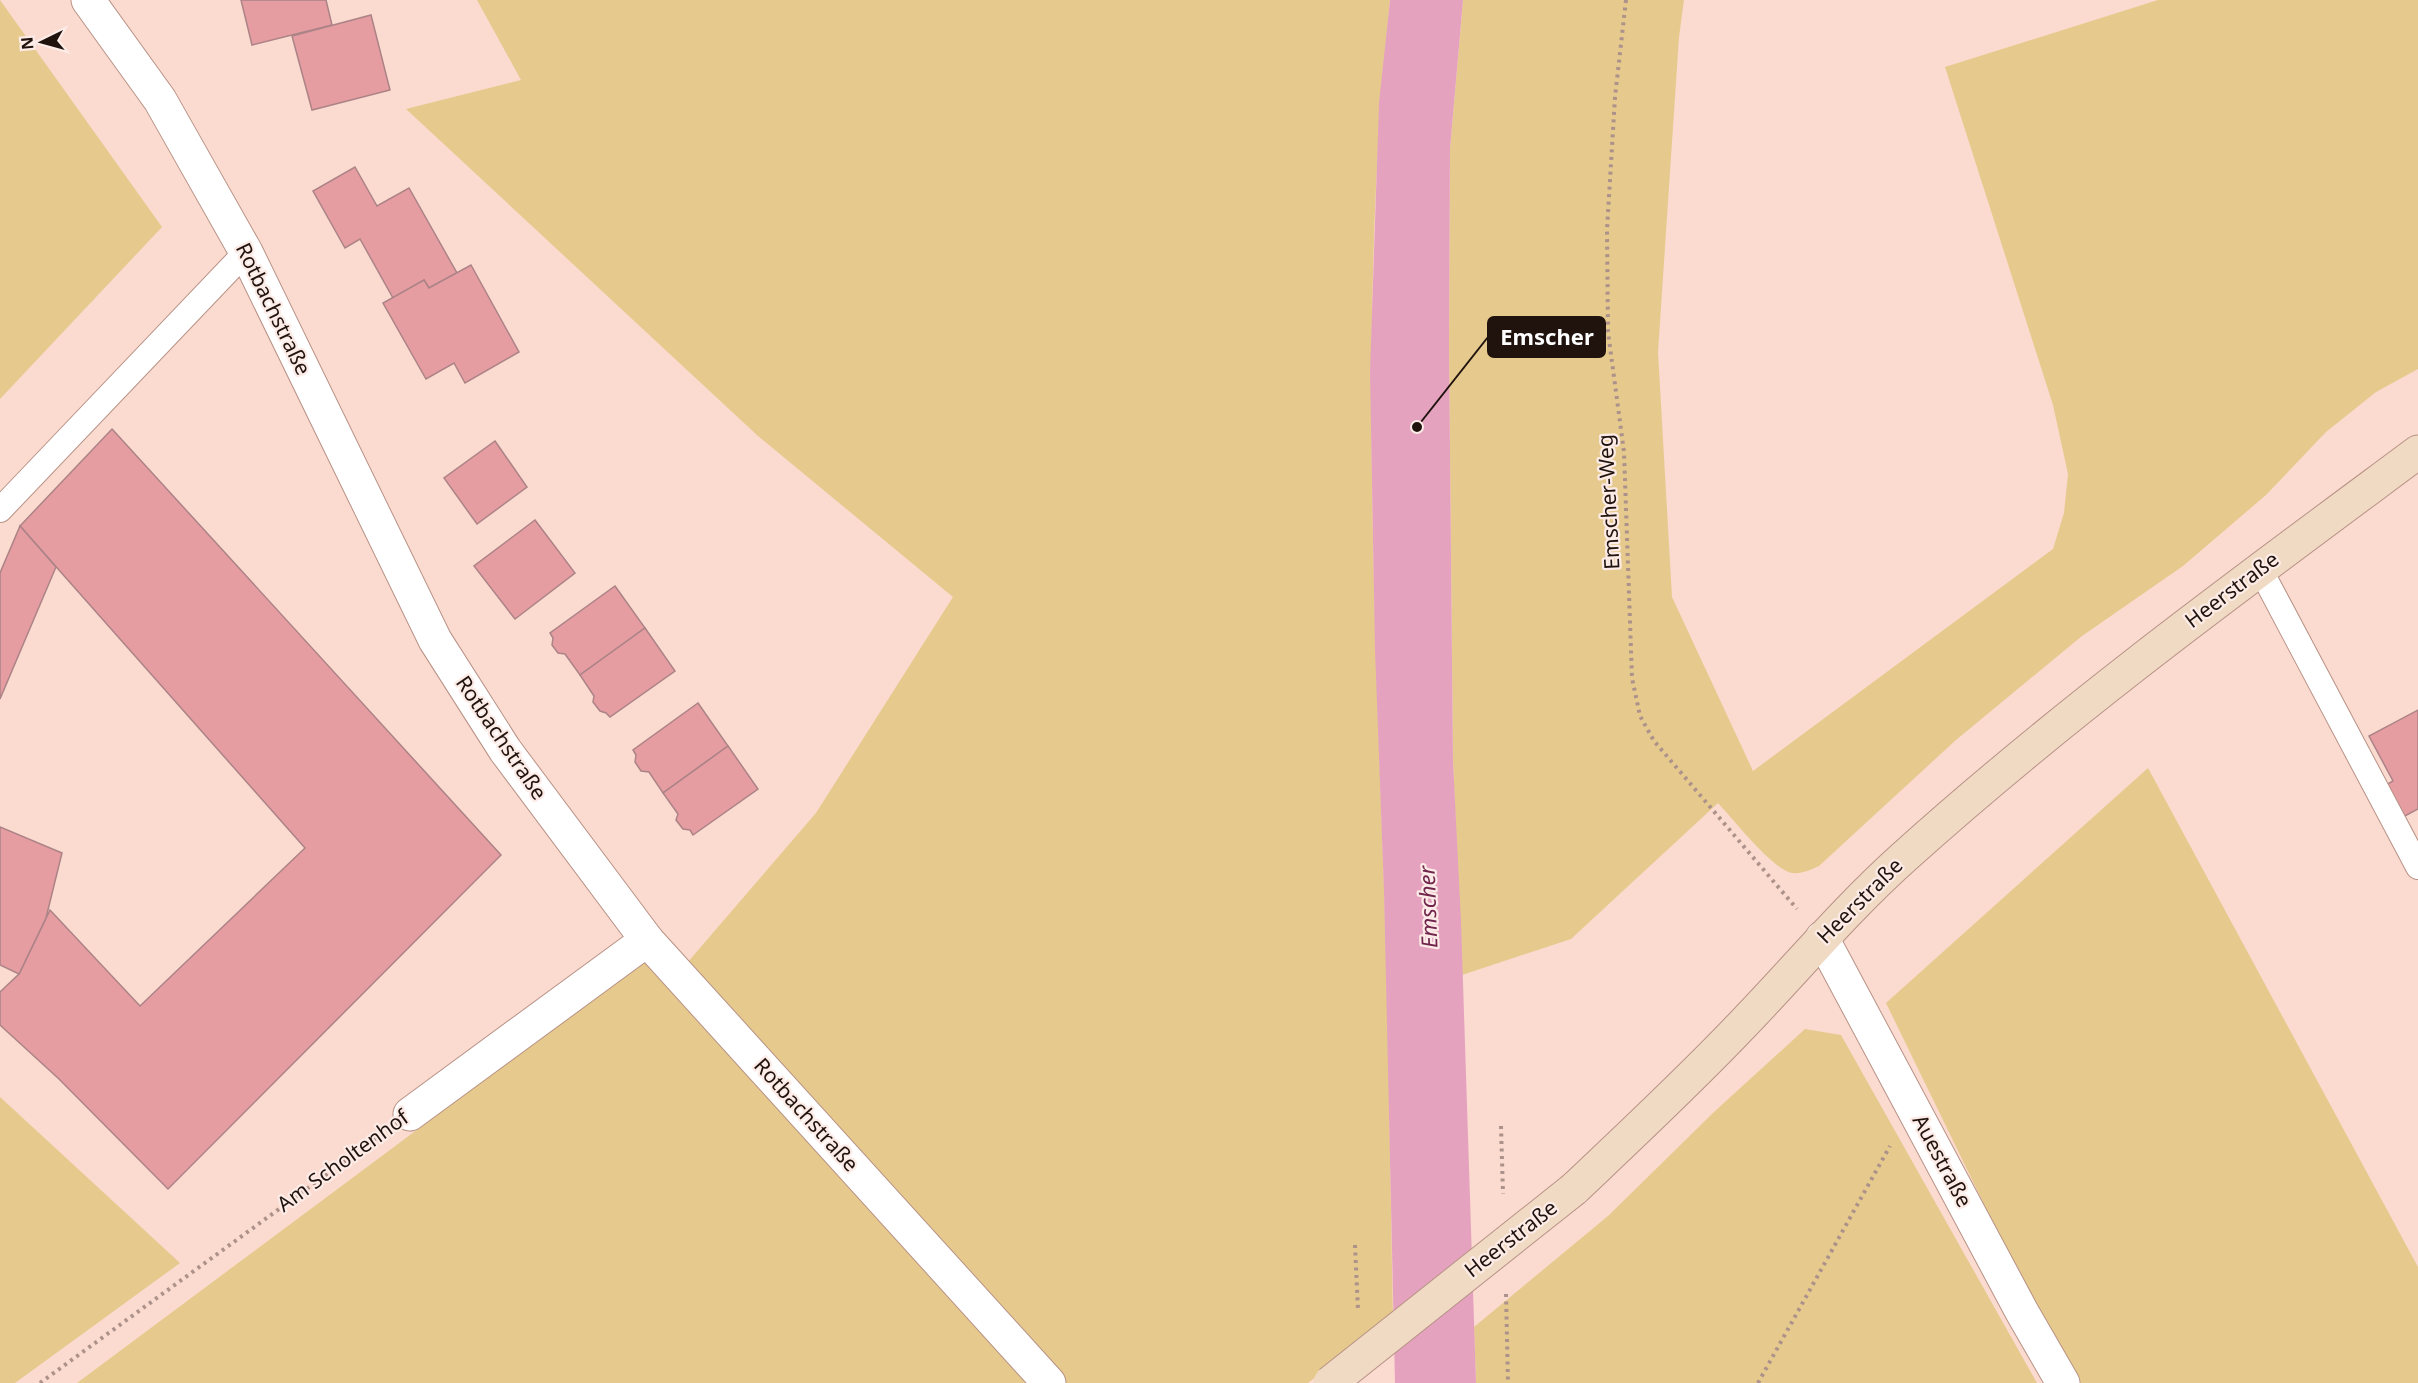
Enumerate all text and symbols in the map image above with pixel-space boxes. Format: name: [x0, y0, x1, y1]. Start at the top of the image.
north arrow: [12, 12, 72, 72]
text: N: [16, 36, 39, 51]
street label: Rotbachstraße: [230, 238, 318, 379]
callout: Emscher: [1488, 317, 1605, 357]
text: Emscher: [1500, 321, 1594, 351]
street label: Emscher-Weg: [1590, 434, 1626, 570]
street label: Heerstraße: [2179, 545, 2284, 634]
street label: Rotbachstraße: [450, 670, 554, 805]
street label: Heerstraße: [1810, 851, 1908, 949]
water label: Emscher: [1411, 864, 1443, 949]
street label: Rotbachstraße: [748, 1052, 865, 1177]
street label: Am Scholtenhof: [271, 1102, 415, 1218]
street label: Auestraße: [1907, 1109, 1979, 1212]
street label: Heerstraße: [1458, 1193, 1563, 1283]

